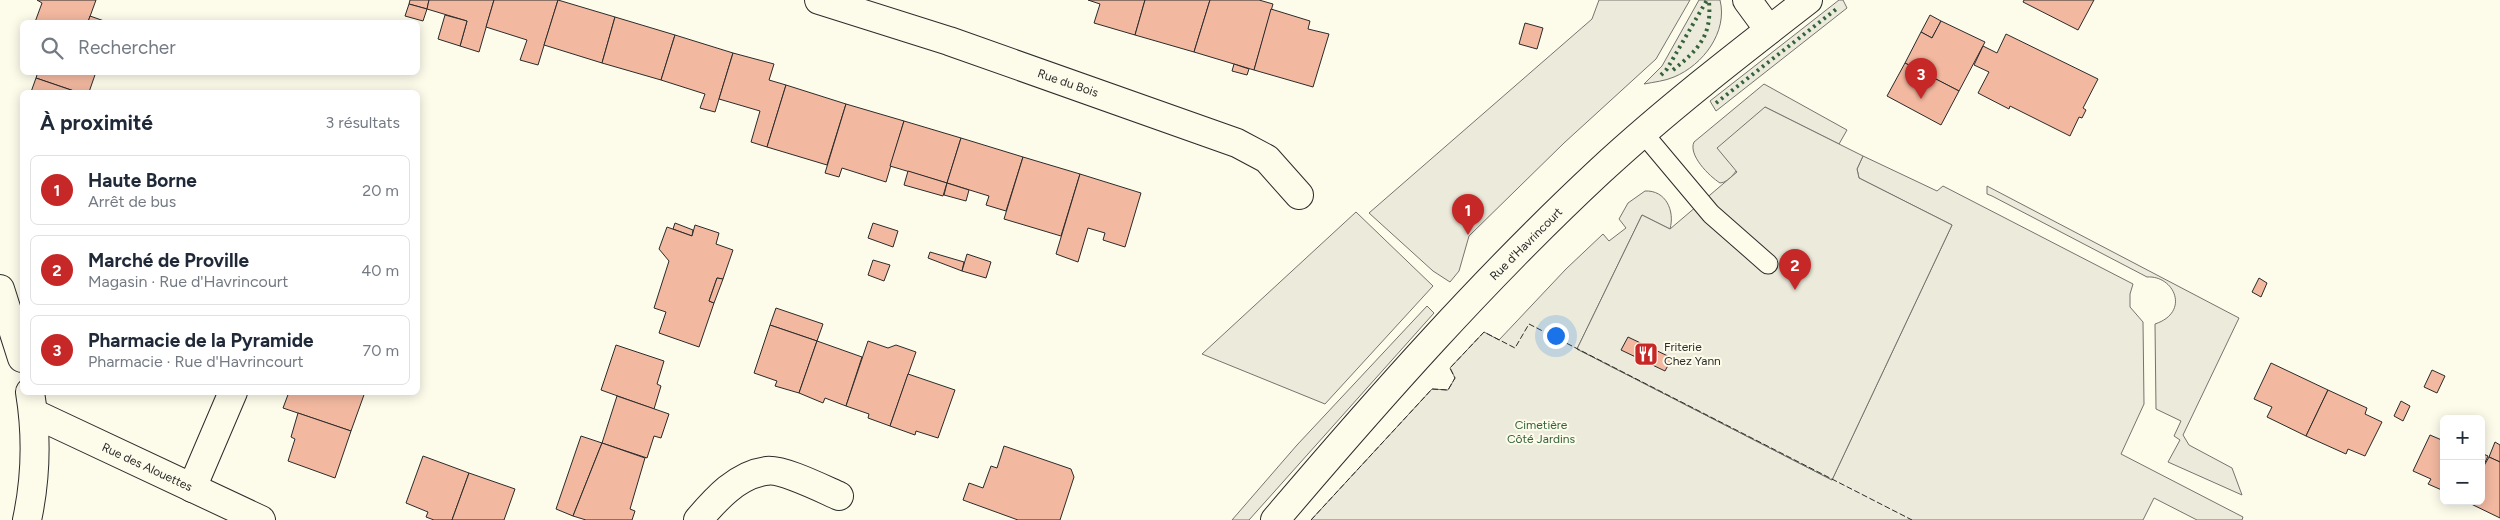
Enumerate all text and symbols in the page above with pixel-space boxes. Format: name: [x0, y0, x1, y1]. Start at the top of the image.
search box: [20, 20, 420, 75]
icon: search: [38, 34, 66, 62]
text: Rechercher: [78, 36, 176, 59]
pin: 3: [1905, 58, 1937, 99]
street label: Rue du Bois: [1036, 66, 1100, 100]
text: À proximité: [40, 110, 153, 135]
text: 3 résultats: [326, 113, 400, 132]
text: Haute Borne: [88, 169, 197, 192]
text: 1: [54, 181, 60, 200]
text: 20 m: [362, 181, 399, 200]
text: Arrêt de bus: [88, 192, 176, 211]
pin: 1: [1452, 194, 1484, 235]
street label: Rue d'Havrincourt: [1487, 205, 1565, 283]
text: Marché de Proville: [88, 249, 249, 272]
pin: 2: [1779, 249, 1811, 290]
text: 2: [52, 261, 62, 280]
text: 40 m: [361, 261, 399, 280]
text: Magasin · Rue d'Havrincourt: [88, 272, 288, 291]
your location: [1543, 323, 1569, 349]
text: Pharmacie de la Pyramide: [88, 329, 314, 352]
place label: Friterie Chez Yann: [1664, 340, 1721, 368]
text: 3: [53, 341, 61, 360]
text: 70 m: [363, 341, 399, 360]
restaurant icon: Friterie Chez Yann: [1633, 341, 1659, 367]
text: Pharmacie · Rue d'Havrincourt: [88, 352, 304, 371]
map controls: [2440, 415, 2485, 505]
button: +: [2440, 415, 2485, 460]
park label: Cimetière Côté Jardins: [1507, 418, 1575, 446]
street label: Rue des Alouettes: [100, 440, 195, 494]
button: −: [2440, 460, 2485, 505]

